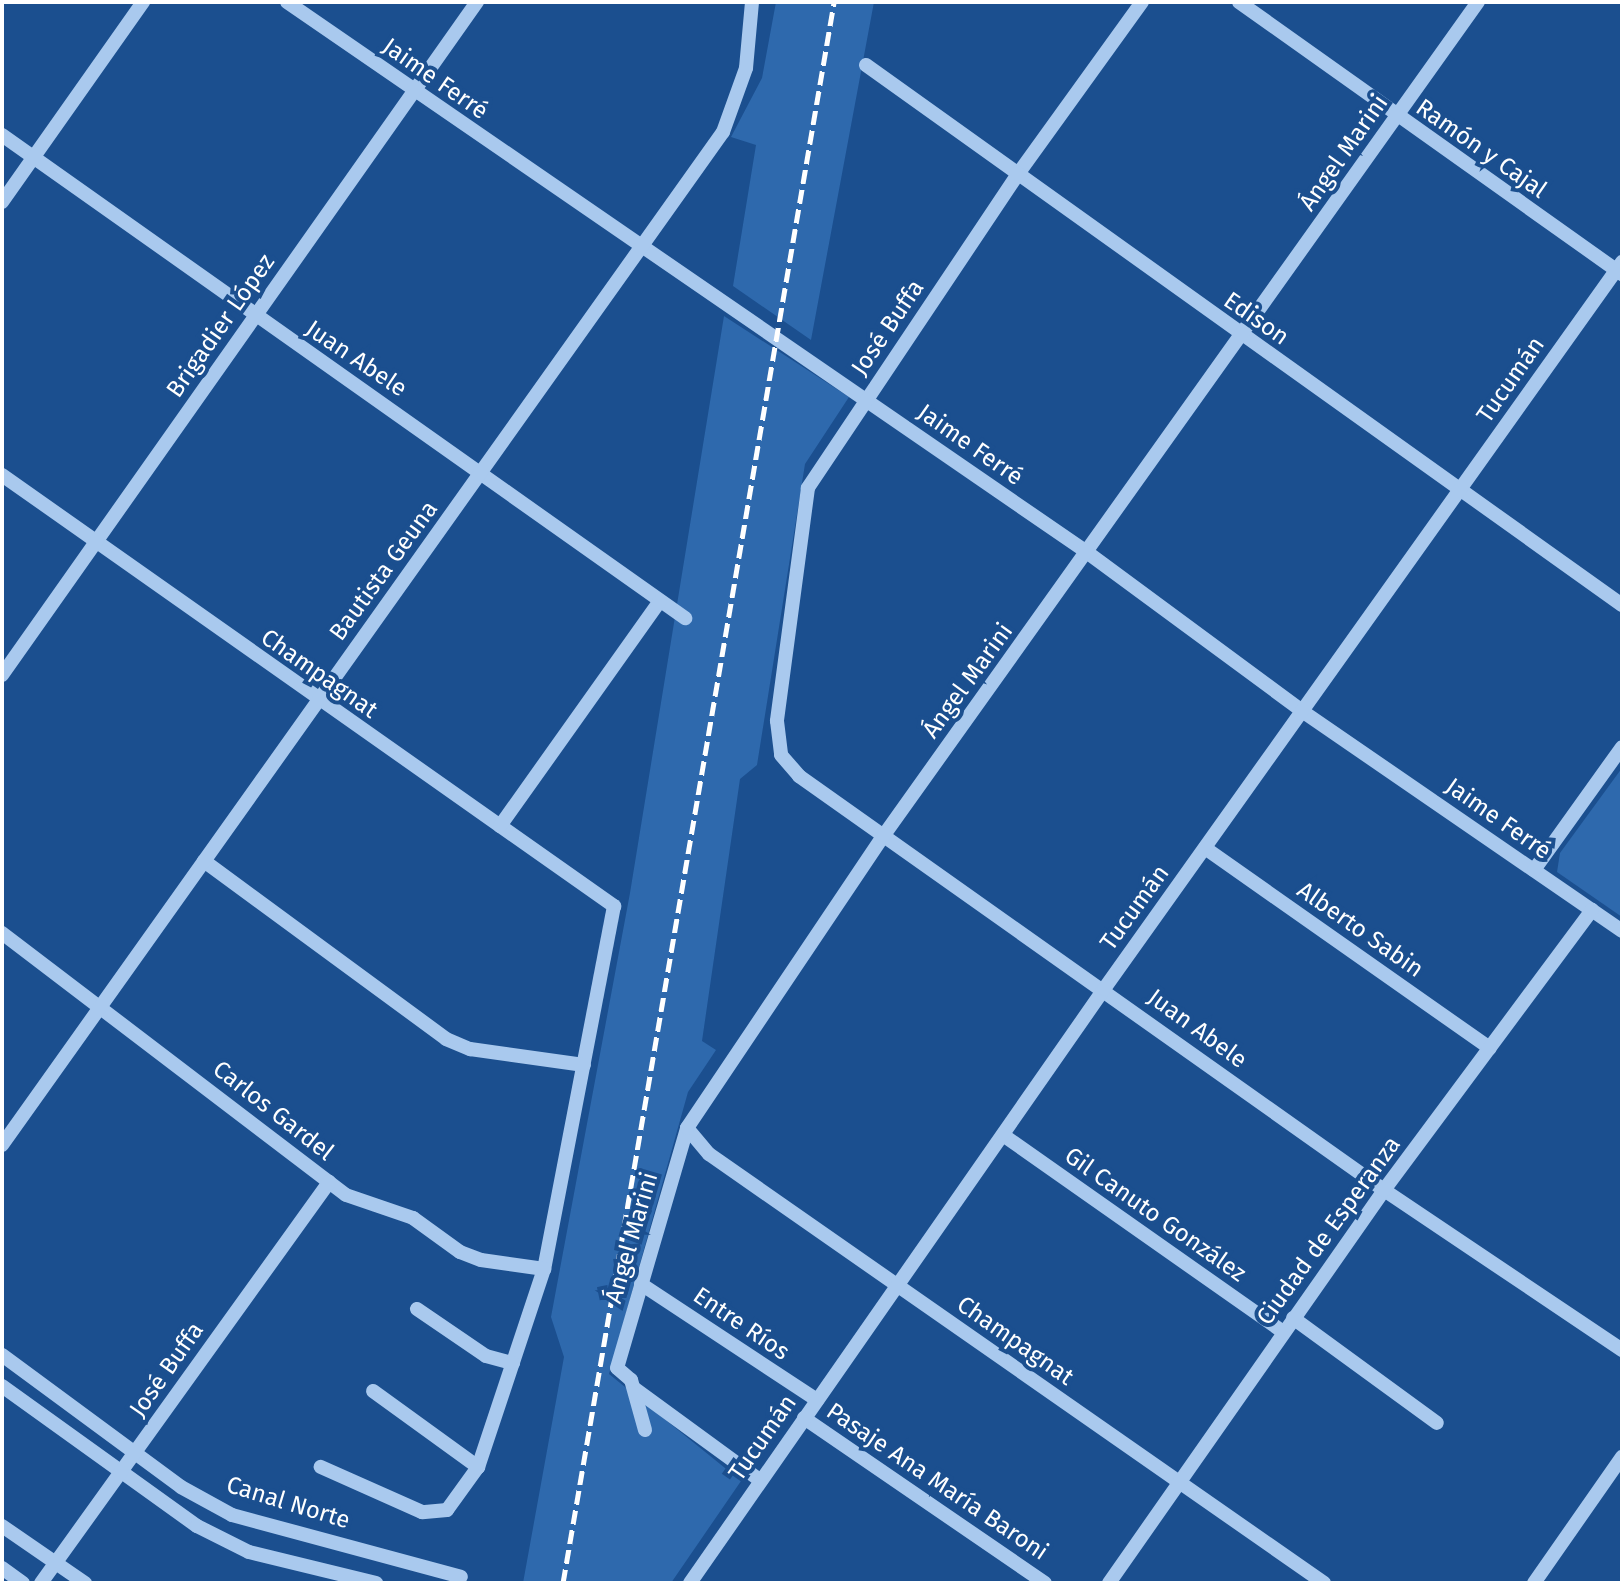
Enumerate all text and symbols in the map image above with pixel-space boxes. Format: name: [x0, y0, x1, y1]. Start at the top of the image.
street label: Jaime Ferré: [377, 32, 493, 126]
street label: Ángel Marini: [1293, 89, 1395, 217]
street label: Ramón y Cajal: [1410, 93, 1552, 205]
street label: Brigadier López: [161, 249, 281, 403]
street label: José Buffa: [846, 275, 930, 381]
street label: Edison: [1218, 286, 1294, 352]
street label: Juan Abele: [300, 315, 412, 403]
street label: Tucumán: [1471, 331, 1551, 429]
street label: Jaime Ferré: [912, 398, 1028, 492]
street label: Bautista Geuna: [324, 496, 444, 646]
street label: Ángel Marini: [917, 618, 1019, 744]
street label: Champagnat: [255, 623, 383, 725]
street label: Jaime Ferré: [1440, 772, 1556, 866]
street label: Tucumán: [1094, 860, 1176, 956]
street label: Alberto Sabin: [1291, 876, 1429, 984]
street label: Juan Abele: [1142, 983, 1252, 1075]
street label: Carlos Gardel: [207, 1055, 339, 1167]
street label: Ciudad de Esperanza: [1251, 1131, 1407, 1331]
street label: Gil Canuto González: [1059, 1142, 1251, 1288]
street label: Ángel Marini: [600, 1169, 664, 1307]
street label: Entre Ríos: [687, 1281, 795, 1367]
street label: Champagnat: [951, 1290, 1079, 1392]
street label: José Buffa: [124, 1317, 210, 1423]
street label: Tucumán: [723, 1389, 803, 1487]
street label: Pasaje Ana María Baroni: [821, 1397, 1053, 1567]
street label: Canal Norte: [223, 1471, 353, 1535]

